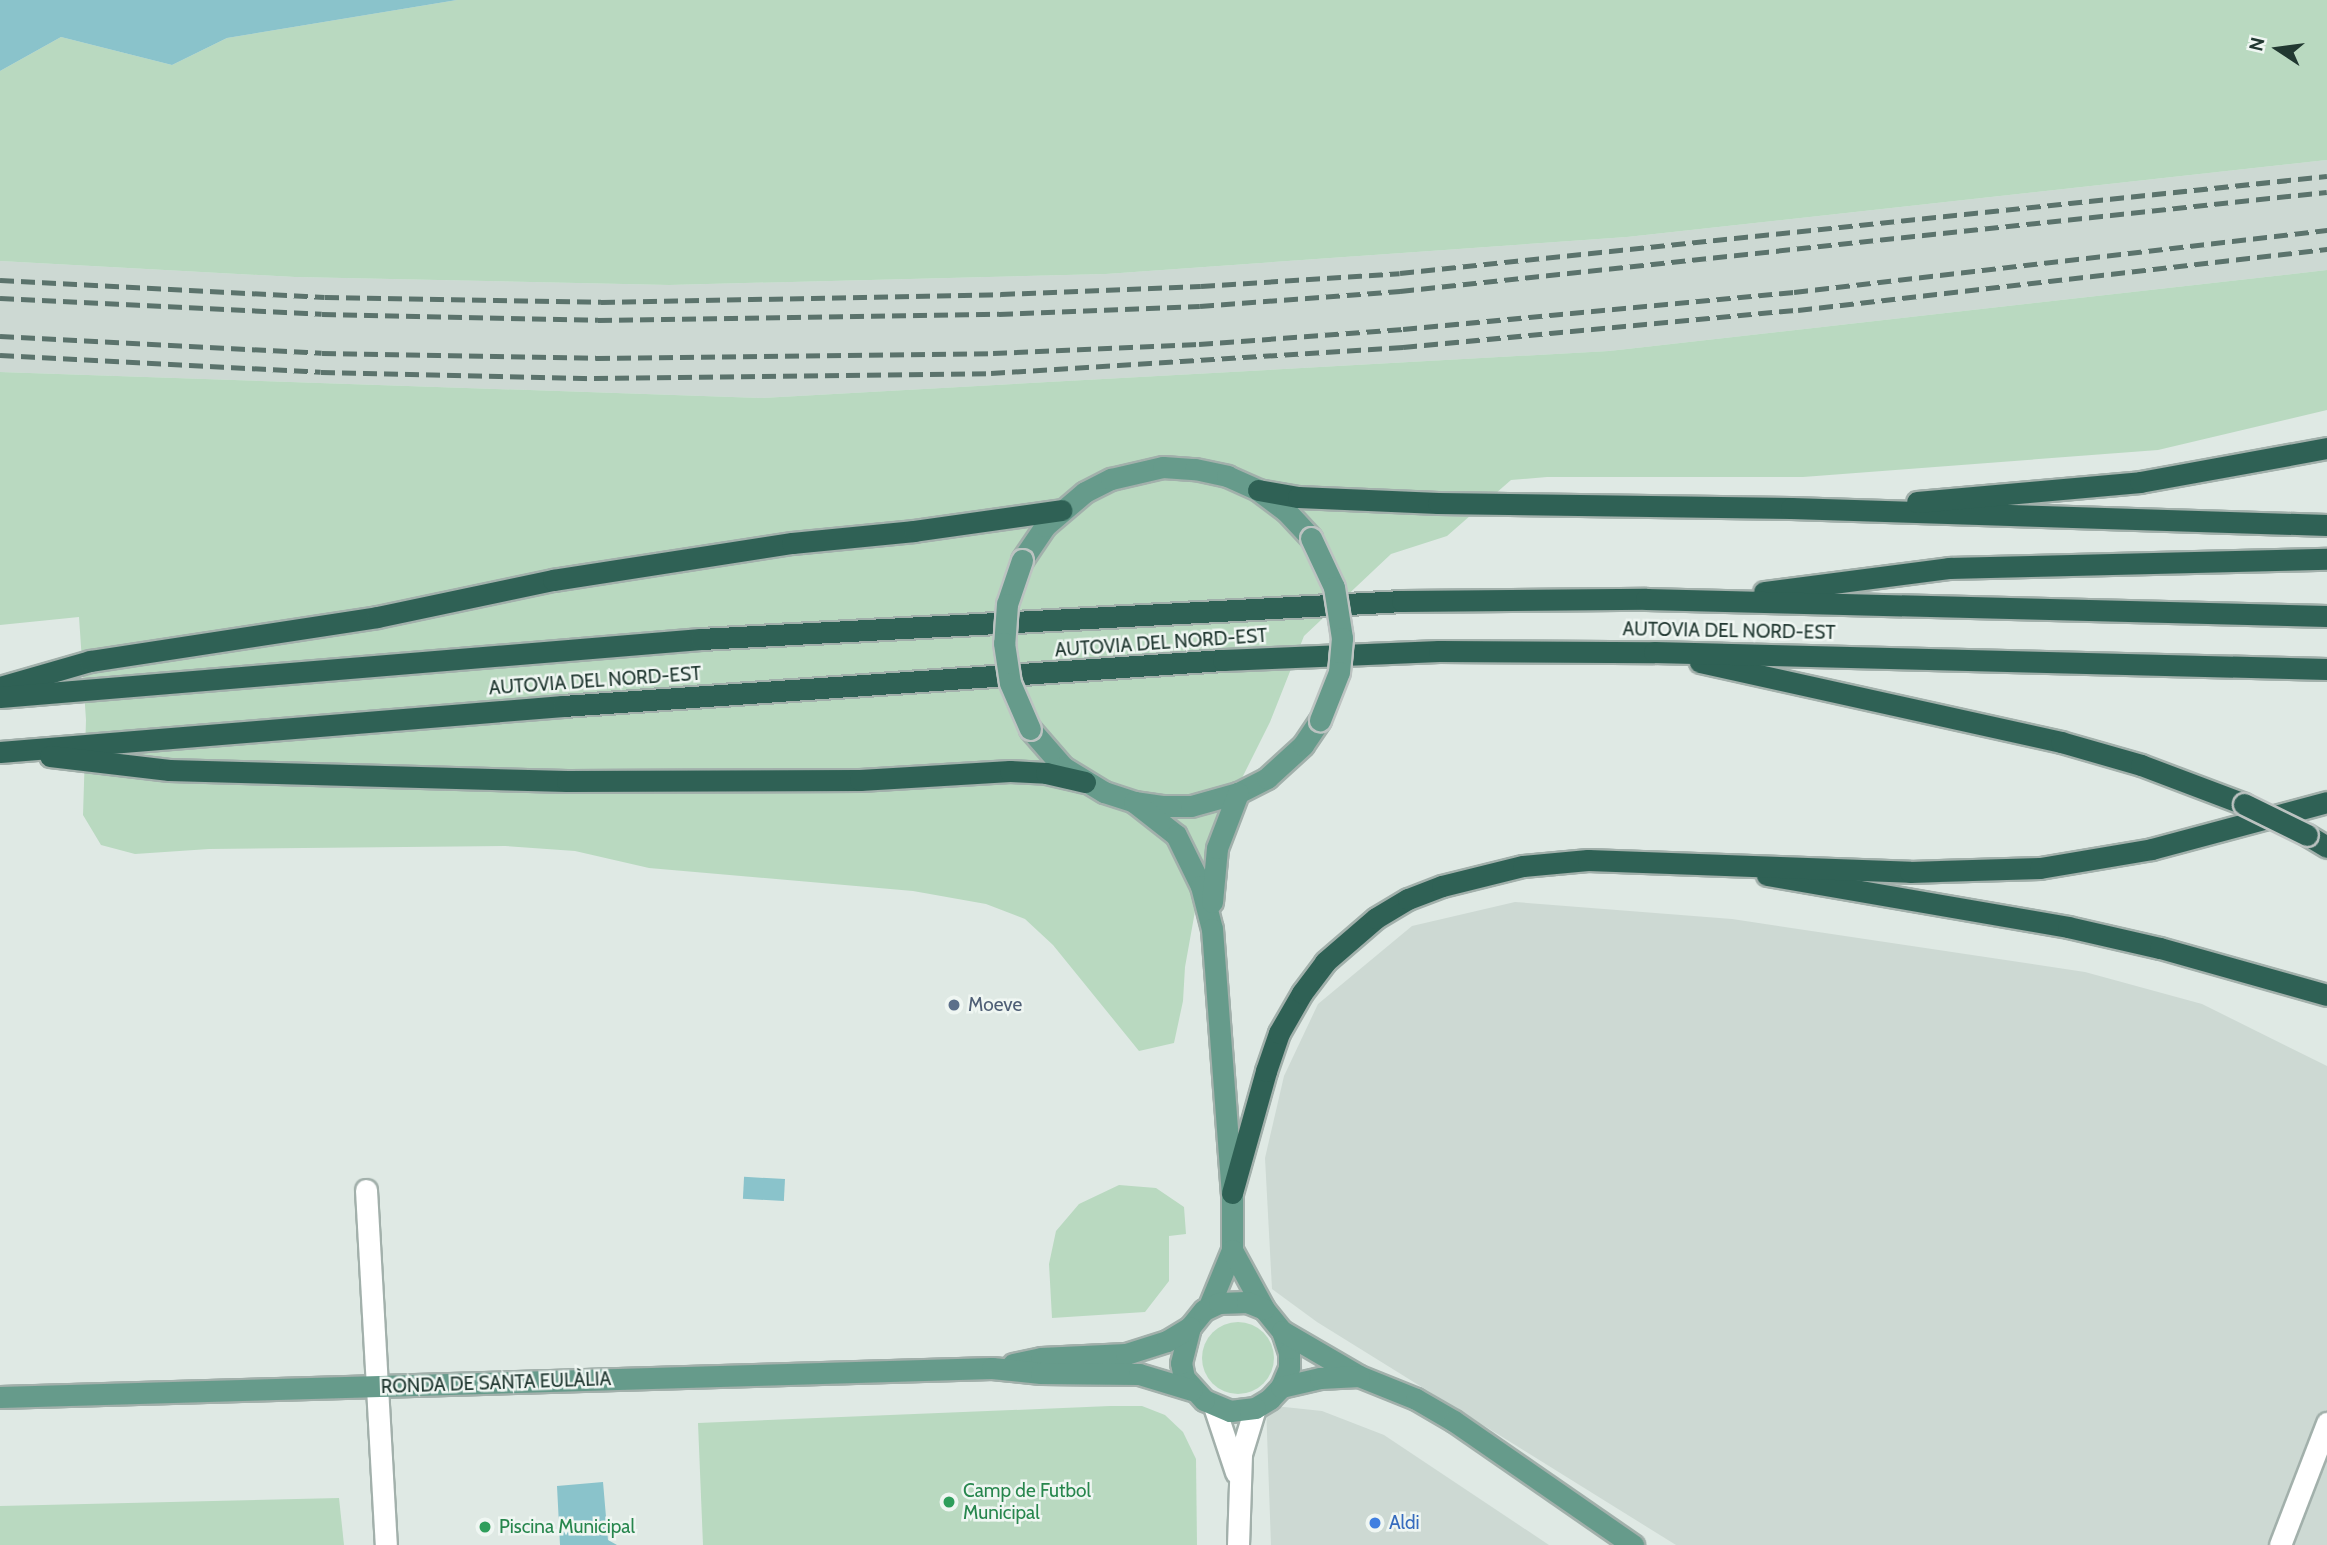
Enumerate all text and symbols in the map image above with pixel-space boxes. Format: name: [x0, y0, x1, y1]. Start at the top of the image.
north arrow: [2243, 14, 2313, 84]
text: N: [2244, 35, 2270, 53]
street label: AUTOVIA DEL NORD-EST: [1622, 618, 1836, 644]
street label: AUTOVIA DEL NORD-EST: [1054, 624, 1268, 662]
street label: AUTOVIA DEL NORD-EST: [488, 662, 702, 700]
place label: Moeve: [968, 994, 1022, 1016]
marker: Moeve: [946, 997, 962, 1013]
street label: RONDA DE SANTA EULÀLIA: [380, 1368, 612, 1398]
place label: Camp de Futbol Municipal: [963, 1480, 1091, 1524]
marker: Camp de Futbol Municipal: [941, 1494, 957, 1510]
place label: Aldi: [1389, 1512, 1420, 1534]
marker: Aldi: [1367, 1515, 1383, 1531]
place label: Piscina Municipal: [499, 1516, 635, 1538]
marker: Piscina Municipal: [477, 1519, 493, 1535]

